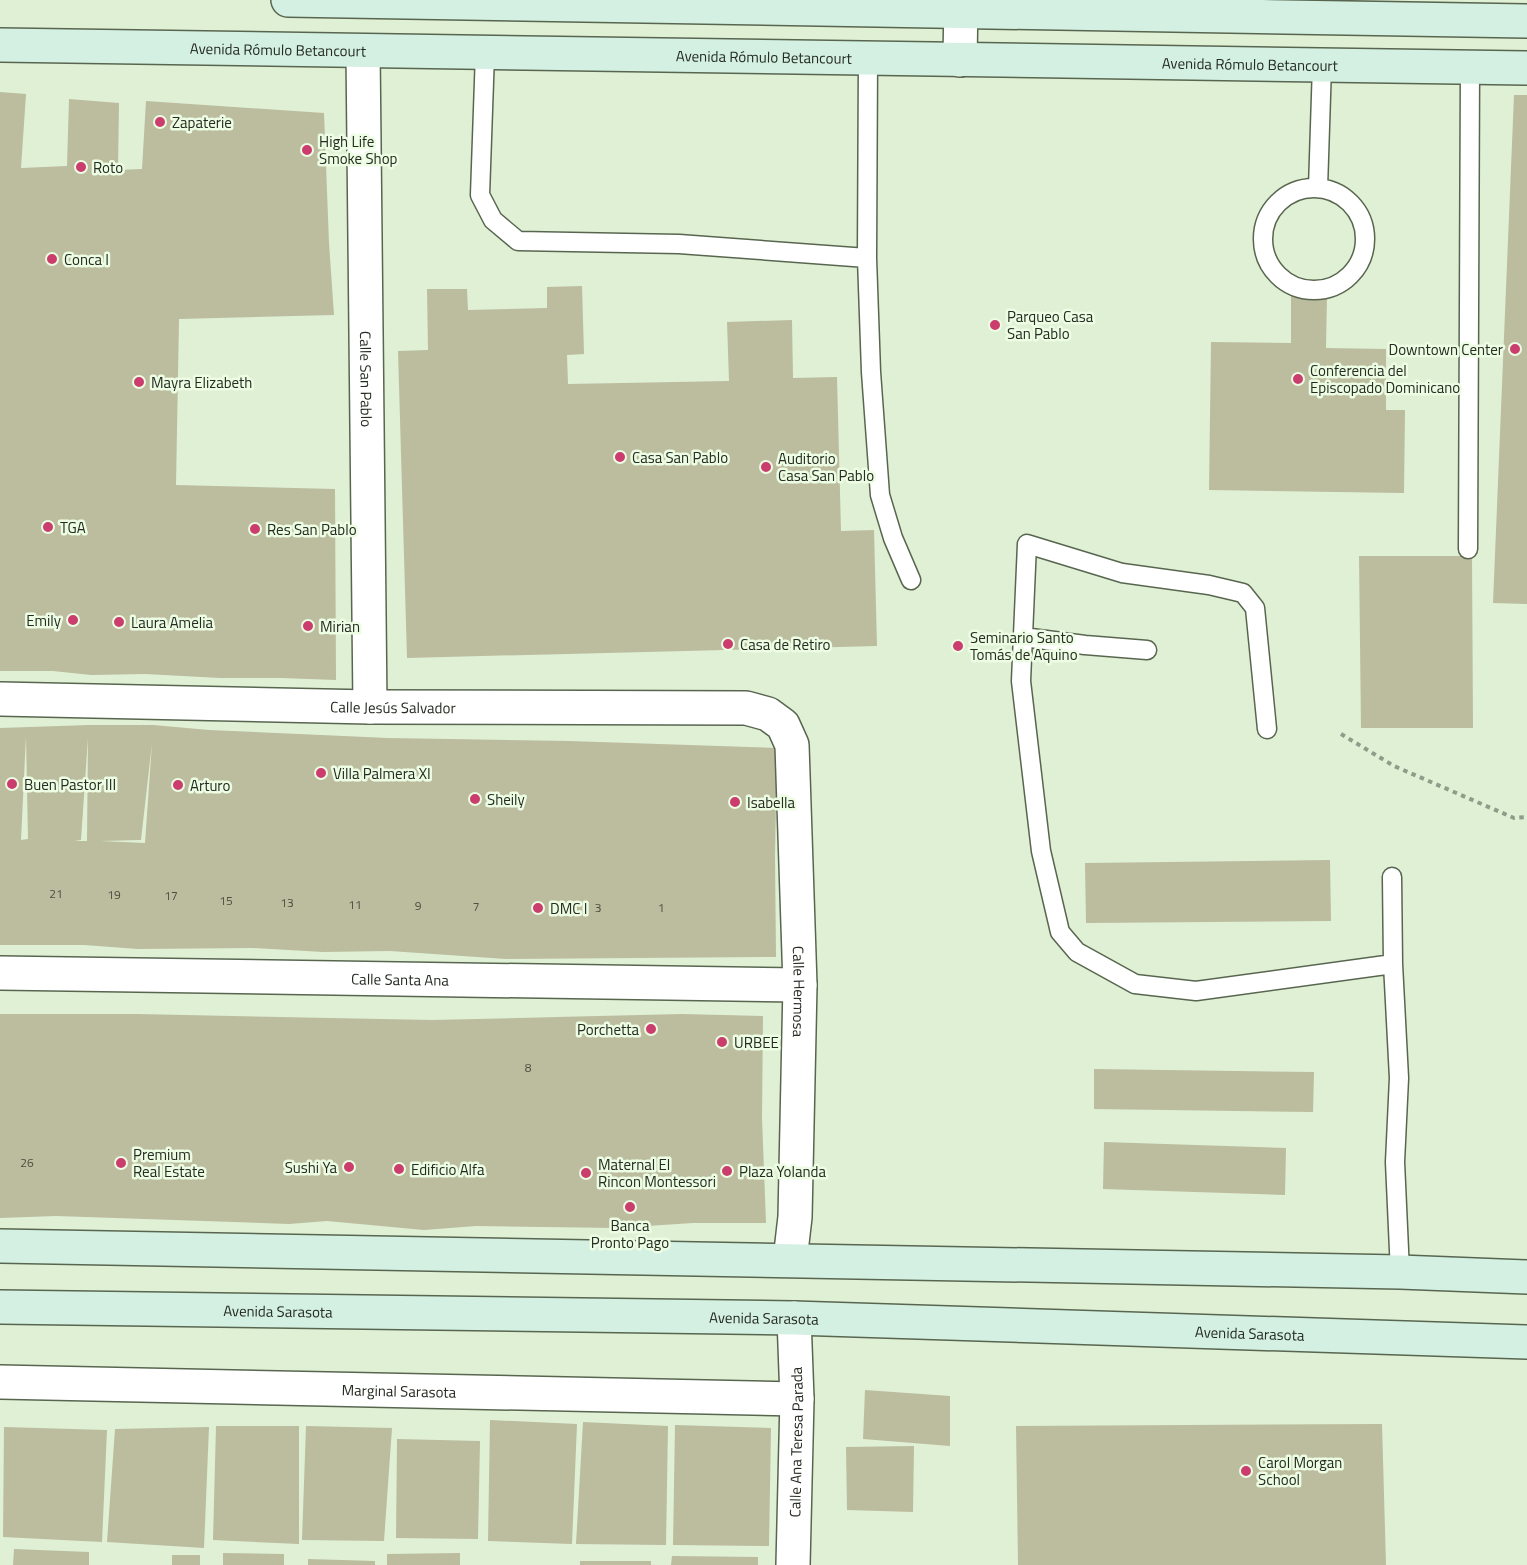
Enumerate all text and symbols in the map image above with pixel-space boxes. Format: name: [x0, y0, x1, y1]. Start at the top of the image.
street label: Avenida Rómulo Betancourt: [190, 36, 367, 62]
street label: Avenida Rómulo Betancourt: [676, 44, 853, 69]
street label: Avenida Rómulo Betancourt: [1162, 51, 1339, 77]
place label: Zapaterie: [172, 111, 232, 134]
marker: Zapaterie: [153, 115, 167, 129]
place label: High Life Smoke Shop: [319, 130, 398, 170]
marker: High Life Smoke Shop: [300, 143, 314, 157]
place label: Roto: [93, 156, 123, 179]
marker: Roto: [74, 160, 88, 174]
place label: Conca I: [64, 248, 109, 271]
marker: Conca I: [45, 252, 59, 266]
place label: Parqueo Casa San Pablo: [1007, 305, 1094, 345]
marker: Parqueo Casa San Pablo: [988, 318, 1002, 332]
street label: Calle San Pablo: [354, 331, 379, 427]
place label: Downtown Center: [1389, 338, 1503, 361]
marker: Downtown Center: [1508, 342, 1522, 356]
place label: Conferencia del Episcopado Dominicano: [1310, 359, 1460, 399]
place label: Mayra Elizabeth: [151, 371, 252, 394]
marker: Conferencia del Episcopado Dominicano: [1291, 372, 1305, 386]
marker: Mayra Elizabeth: [132, 375, 146, 389]
place label: Casa San Pablo: [632, 446, 728, 469]
place label: Auditorio Casa San Pablo: [778, 447, 874, 487]
marker: Casa San Pablo: [613, 450, 627, 464]
marker: Auditorio Casa San Pablo: [759, 460, 773, 474]
place label: TGA: [60, 516, 86, 539]
place label: Res San Pablo: [267, 518, 357, 541]
marker: TGA: [41, 520, 55, 534]
marker: Res San Pablo: [248, 522, 262, 536]
place label: Emily: [26, 609, 61, 632]
place label: Laura Amelia: [131, 611, 213, 634]
marker: Emily: [66, 613, 80, 627]
marker: Laura Amelia: [112, 615, 126, 629]
place label: Mirian: [320, 615, 360, 638]
marker: Mirian: [301, 619, 315, 633]
place label: Seminario Santo Tomás de Aquino: [970, 626, 1078, 666]
place label: Casa de Retiro: [740, 633, 831, 656]
marker: Casa de Retiro: [721, 637, 735, 651]
marker: Seminario Santo Tomás de Aquino: [951, 639, 965, 653]
street label: Calle Jesús Salvador: [330, 695, 456, 719]
place label: Villa Palmera XI: [333, 762, 431, 785]
marker: Villa Palmera XI: [314, 766, 328, 780]
place label: Buen Pastor III: [24, 773, 116, 796]
place label: Arturo: [190, 774, 230, 797]
marker: Buen Pastor III: [5, 777, 19, 791]
marker: Arturo: [171, 778, 185, 792]
place label: Sheily: [487, 788, 525, 811]
place label: Isabella: [747, 791, 796, 814]
marker: Sheily: [468, 792, 482, 806]
marker: Isabella: [728, 795, 742, 809]
house number: 21: [49, 884, 63, 903]
house number: 19: [107, 885, 121, 904]
house number: 17: [164, 886, 178, 905]
house number: 15: [219, 891, 233, 910]
house number: 13: [280, 893, 294, 912]
house number: 11: [348, 895, 362, 914]
house number: 9: [415, 896, 422, 915]
house number: 7: [473, 897, 479, 916]
place label: DMC I: [550, 897, 587, 920]
house number: 3: [595, 898, 601, 917]
house number: 1: [658, 898, 664, 917]
marker: DMC I: [531, 901, 545, 915]
street label: Calle Hermosa: [787, 945, 812, 1038]
street label: Calle Santa Ana: [351, 967, 450, 991]
place label: Porchetta: [577, 1018, 639, 1041]
marker: Porchetta: [644, 1022, 658, 1036]
place label: URBEE: [734, 1031, 779, 1054]
marker: URBEE: [715, 1035, 729, 1049]
house number: 8: [525, 1058, 532, 1077]
place label: Premium Real Estate: [133, 1143, 205, 1183]
house number: 26: [20, 1153, 34, 1172]
place label: Maternal El Rincon Montessori: [598, 1153, 716, 1193]
marker: Premium Real Estate: [114, 1156, 128, 1170]
place label: Sushi Ya: [285, 1156, 337, 1179]
place label: Edificio Alfa: [411, 1158, 485, 1181]
marker: Sushi Ya: [342, 1160, 356, 1174]
place label: Plaza Yolanda: [739, 1160, 826, 1183]
marker: Edificio Alfa: [392, 1162, 406, 1176]
marker: Plaza Yolanda: [720, 1164, 734, 1178]
marker: Maternal El Rincon Montessori: [579, 1166, 593, 1180]
marker: Banca Pronto Pago: [623, 1200, 637, 1214]
place label: Banca Pronto Pago: [591, 1214, 669, 1254]
street label: Avenida Sarasota: [223, 1299, 333, 1323]
street label: Avenida Sarasota: [709, 1305, 820, 1330]
street label: Avenida Sarasota: [1195, 1320, 1305, 1346]
street label: Calle Ana Teresa Parada: [783, 1366, 809, 1518]
street label: Marginal Sarasota: [341, 1378, 457, 1403]
place label: Carol Morgan School: [1258, 1451, 1342, 1491]
marker: Carol Morgan School: [1239, 1464, 1253, 1478]

